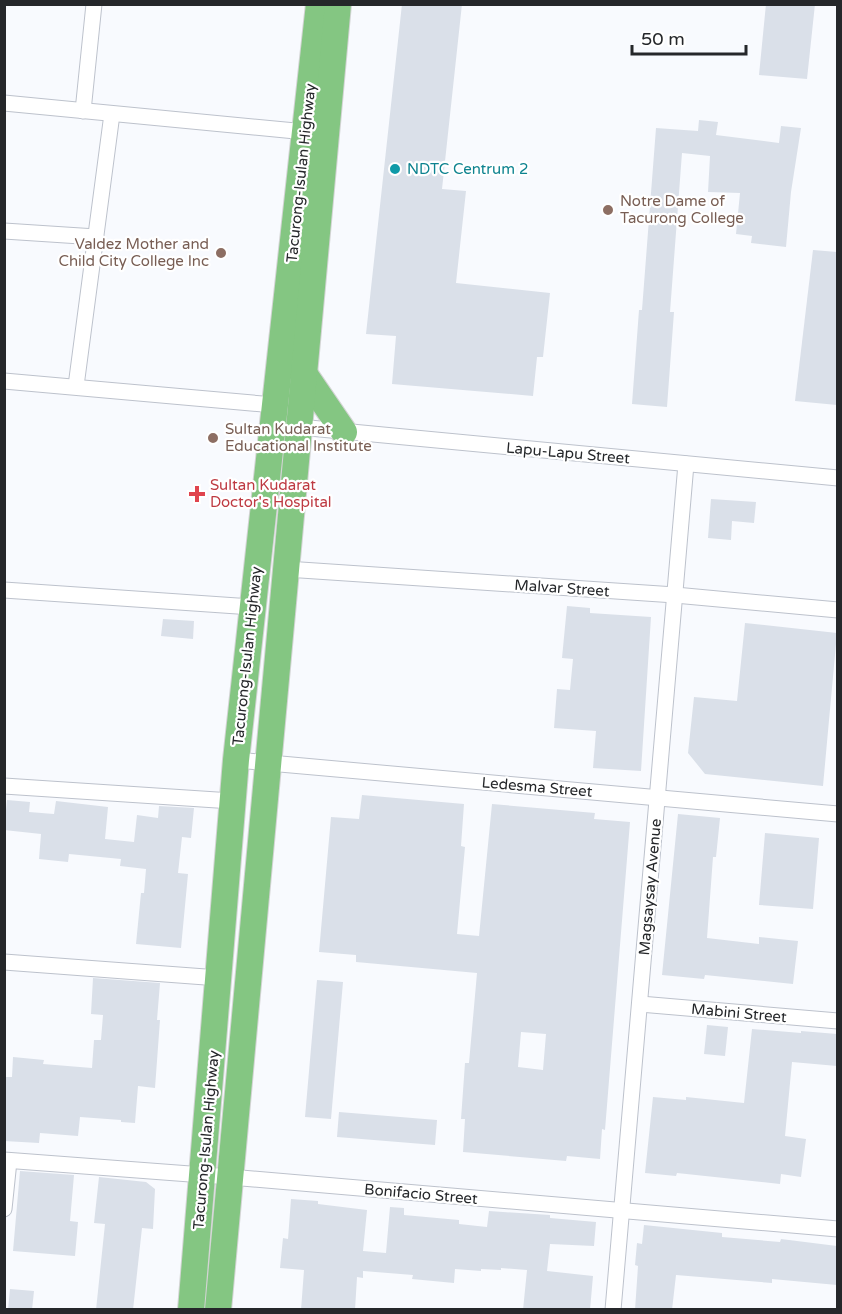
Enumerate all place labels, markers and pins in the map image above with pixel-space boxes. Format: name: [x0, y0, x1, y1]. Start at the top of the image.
place label: NDTC Centrum 2: [407, 160, 528, 178]
marker: NDTC Centrum 2: [388, 162, 402, 176]
place label: Notre Dame of Tacurong College: [620, 192, 744, 227]
marker: Notre Dame of Tacurong College: [601, 203, 615, 217]
place label: Valdez Mother and Child City College Inc: [58, 235, 209, 270]
marker: Valdez Mother and Child City College Inc: [214, 246, 228, 260]
place label: Sultan Kudarat Educational Institute: [225, 420, 372, 455]
marker: Sultan Kudarat Educational Institute: [206, 431, 220, 445]
place label: Sultan Kudarat Doctor's Hospital: [210, 476, 332, 511]
marker: Sultan Kudarat Doctor's Hospital: [188, 485, 206, 503]

